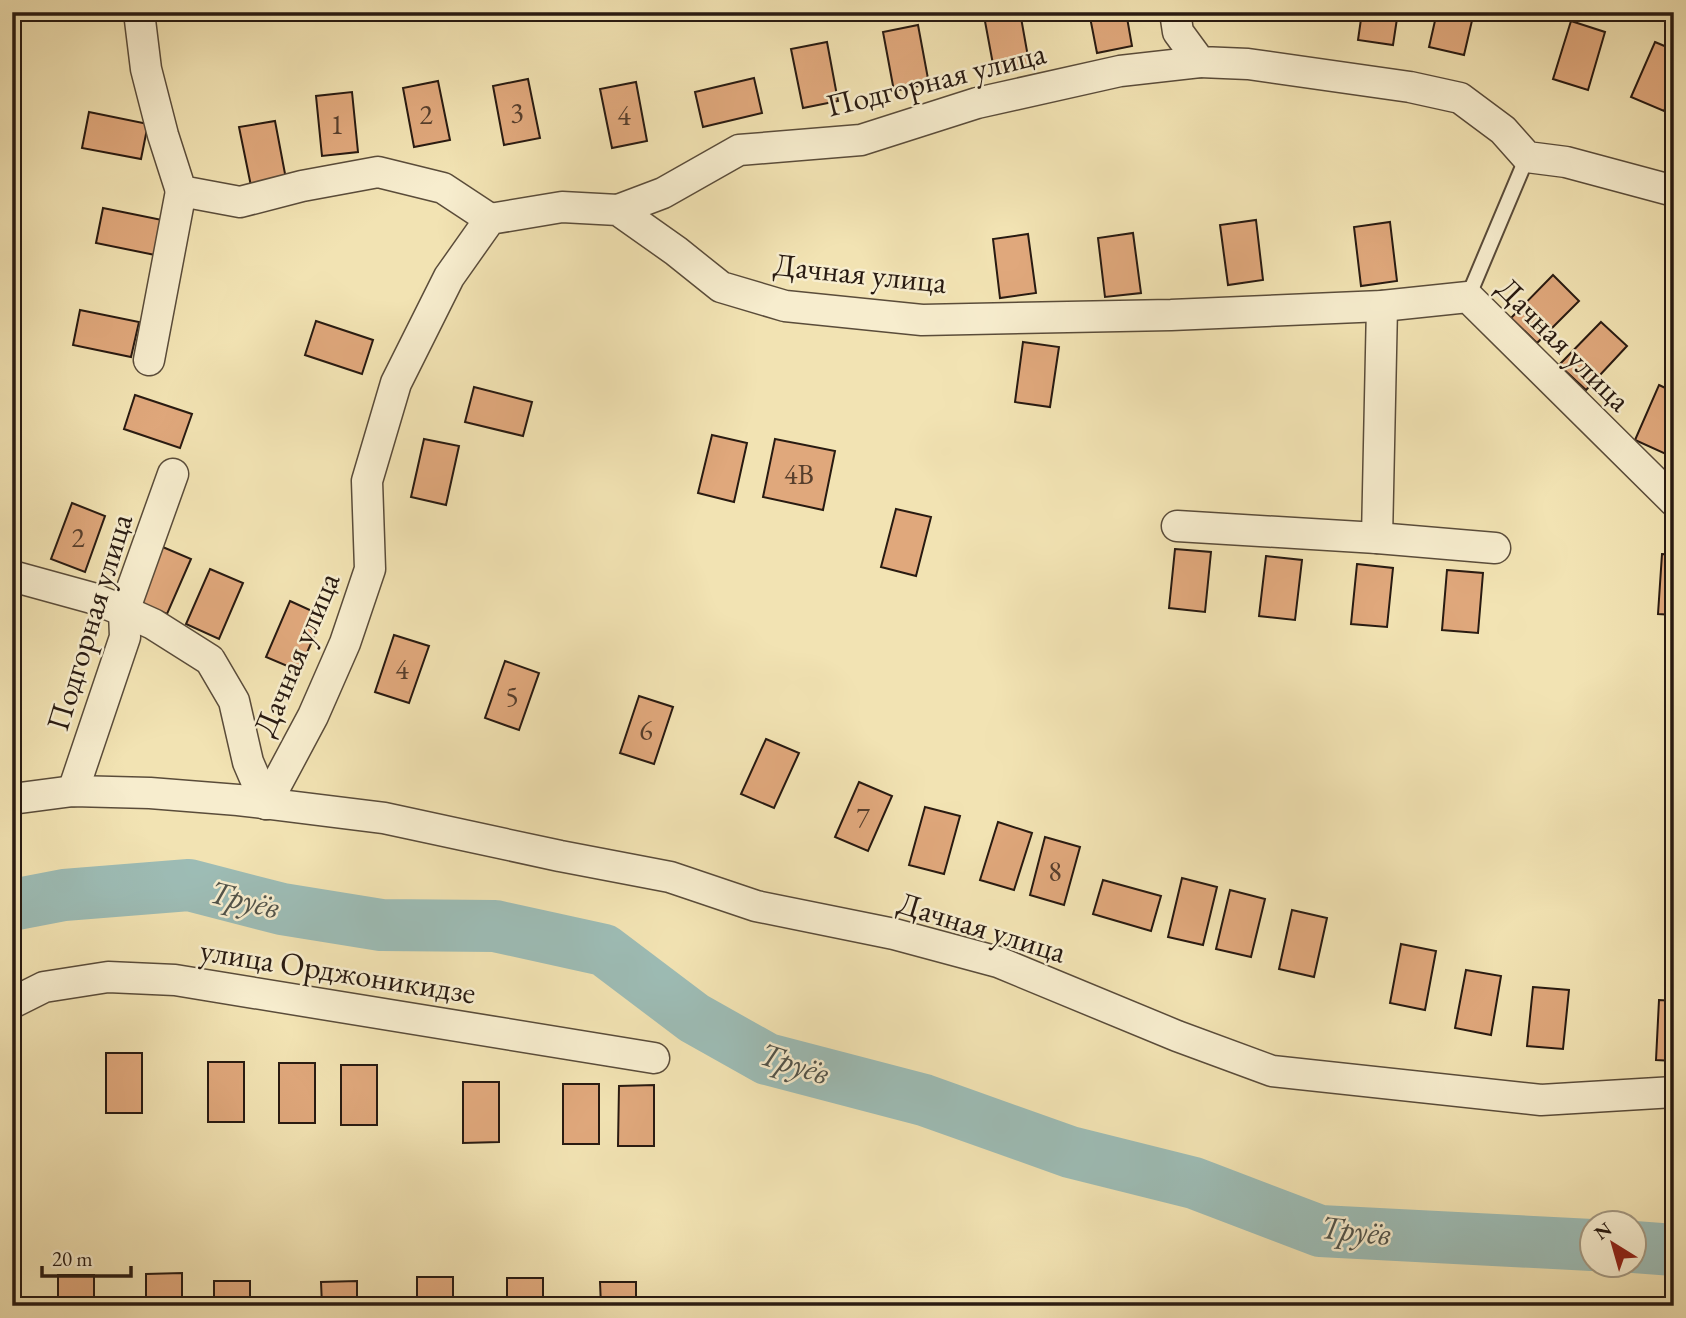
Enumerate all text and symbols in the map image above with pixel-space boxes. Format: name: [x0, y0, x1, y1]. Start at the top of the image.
street label: Подгорная улица: [822, 31, 1050, 127]
house number: 3: [510, 94, 524, 130]
house number: 2: [419, 96, 433, 132]
house number: 4: [617, 97, 631, 133]
house number: 1: [330, 106, 344, 142]
street label: Дачная улица: [771, 243, 949, 303]
street label: Дачная улица: [1488, 268, 1640, 420]
house number: 4В: [784, 456, 814, 492]
street label: Подгорная улица: [36, 508, 142, 736]
house number: 2: [71, 519, 85, 555]
street label: Дачная улица: [243, 566, 349, 742]
house number: 4: [395, 651, 409, 687]
house number: 5: [505, 678, 519, 714]
house number: 6: [639, 712, 653, 748]
house number: 7: [856, 799, 870, 835]
house number: 8: [1048, 853, 1062, 889]
water label: Труёв: [205, 870, 285, 928]
street label: Дачная улица: [893, 881, 1072, 973]
street label: улица Орджоникидзе: [197, 928, 479, 1014]
water label: Труёв: [755, 1032, 835, 1094]
water label: Труёв: [1318, 1205, 1394, 1255]
north arrow: [1578, 1210, 1648, 1280]
text: N: [1589, 1216, 1617, 1245]
scale bar: [42, 1234, 131, 1278]
text: 20 m: [52, 1245, 93, 1272]

